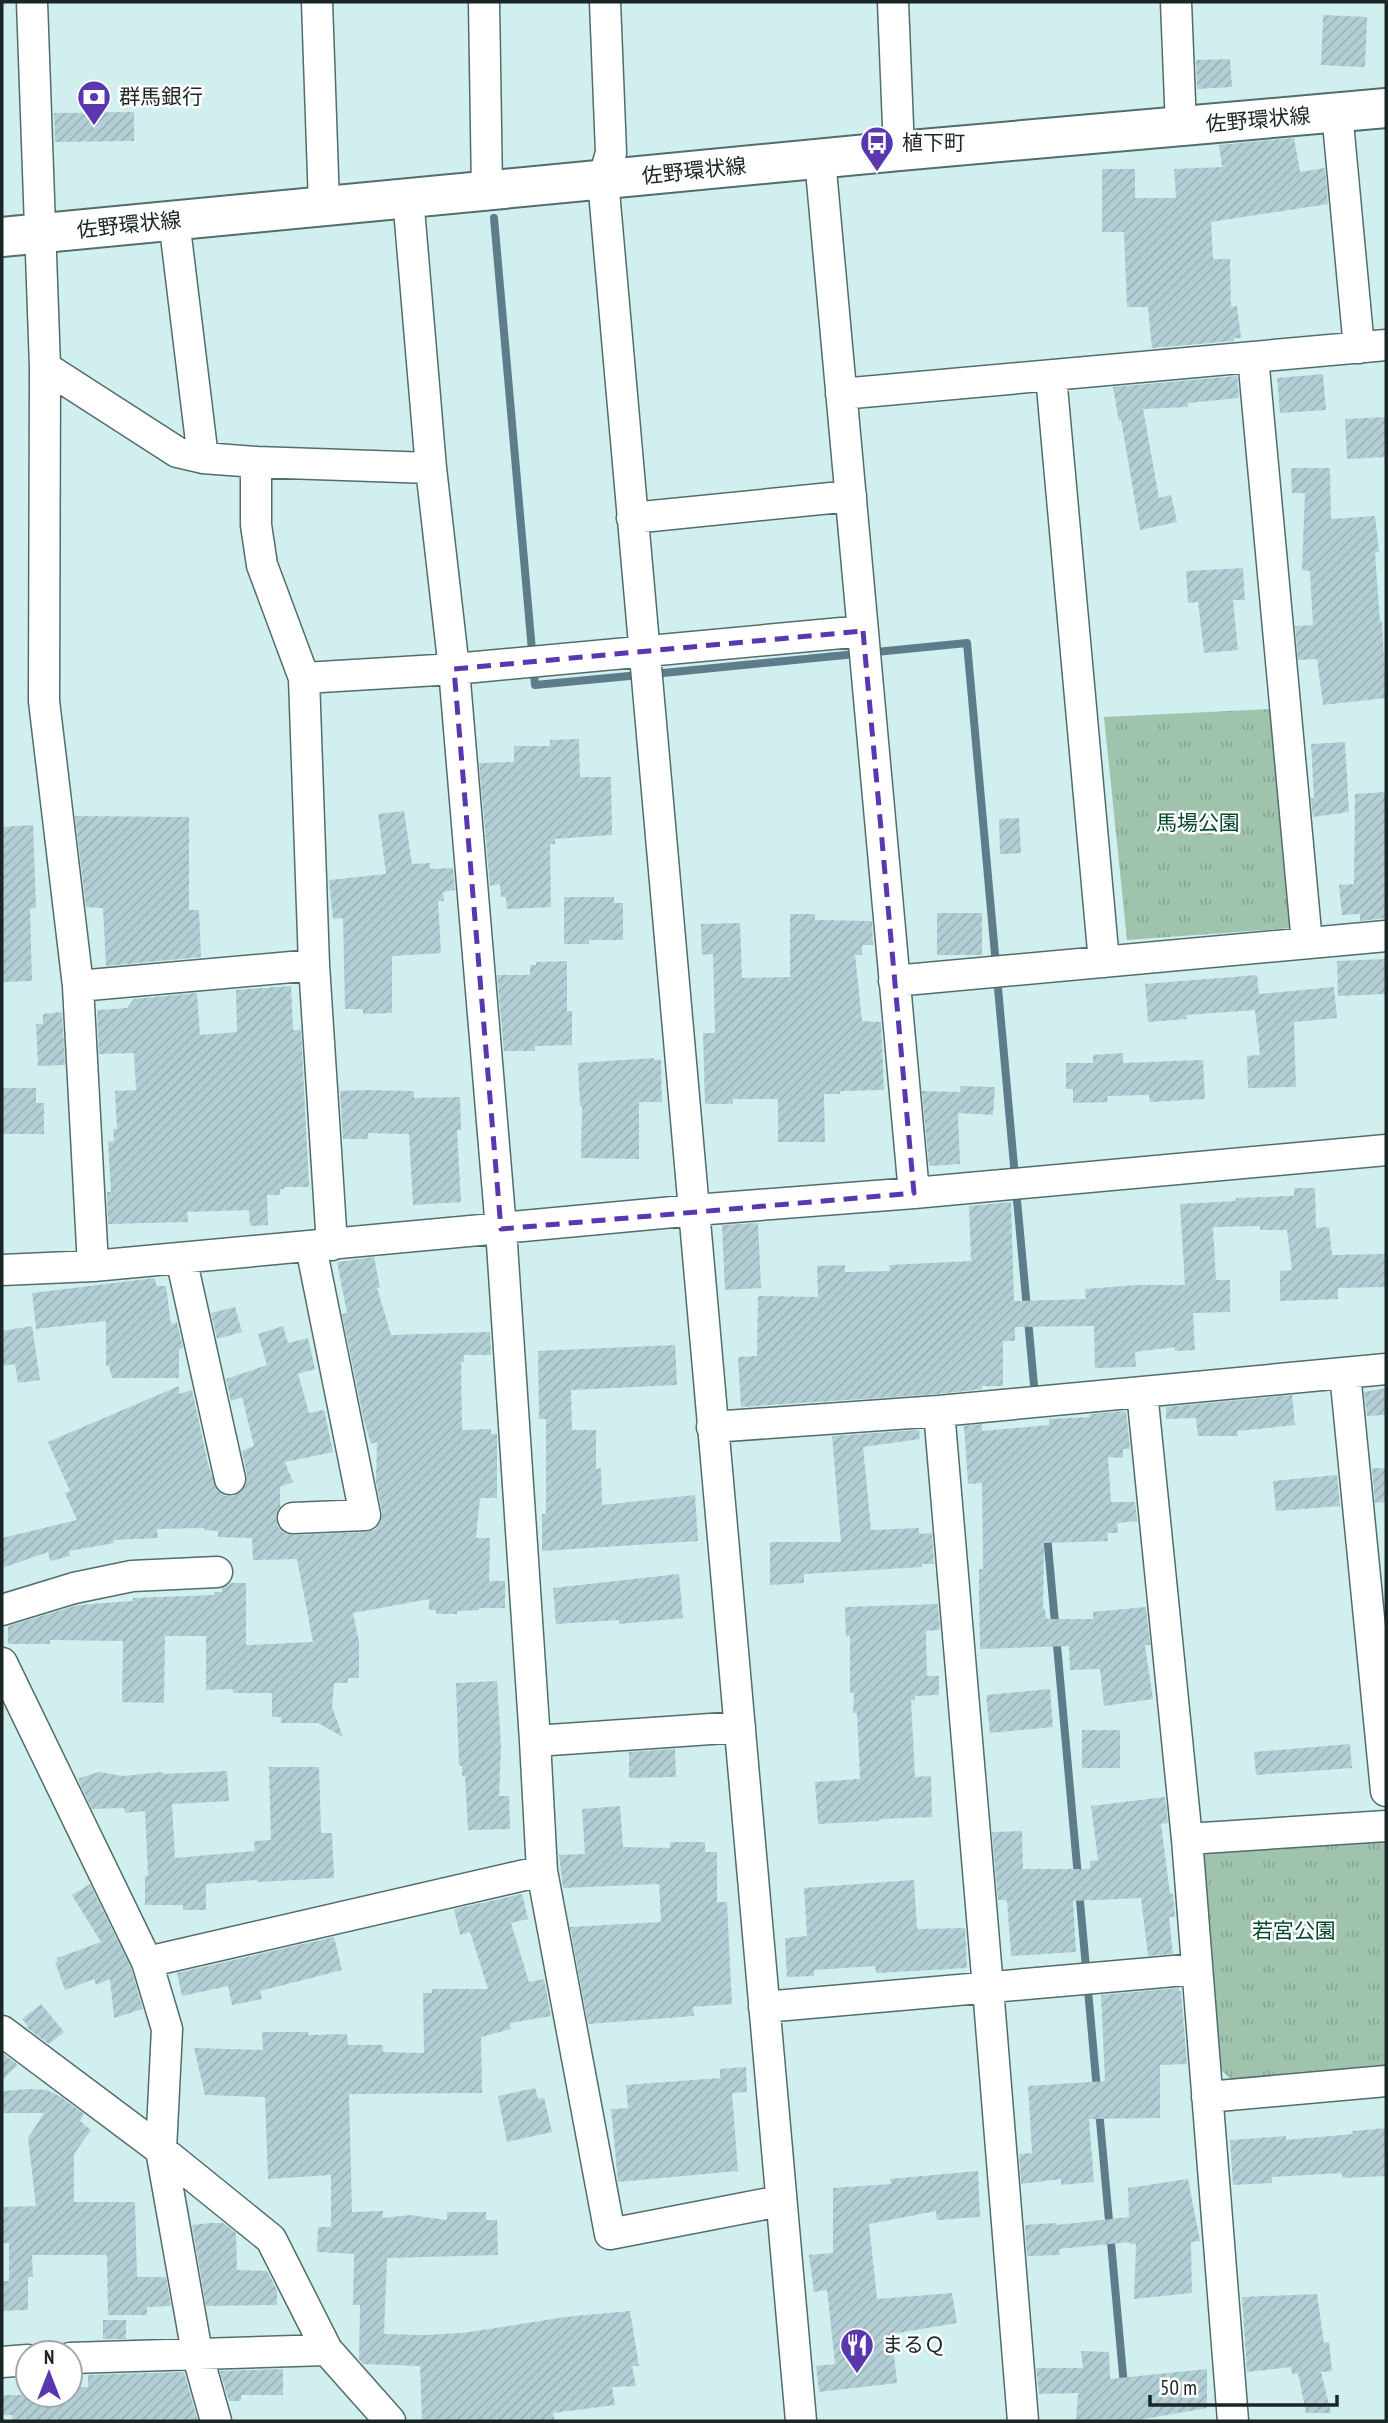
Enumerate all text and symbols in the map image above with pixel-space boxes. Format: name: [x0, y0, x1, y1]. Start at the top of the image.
bank icon: 群馬銀行: [75, 78, 113, 127]
place label: 群馬銀行: [119, 83, 203, 110]
street label: 佐野環状線: [1204, 101, 1311, 138]
bus stop icon: 植下町: [858, 124, 896, 173]
place label: 植下町: [902, 129, 965, 156]
street label: 佐野環状線: [640, 152, 748, 189]
street label: 佐野環状線: [75, 206, 183, 243]
park label: 馬場公園: [1156, 809, 1240, 836]
park label: 若宮公園: [1252, 1917, 1336, 1944]
restaurant icon: まるＱ: [838, 2326, 876, 2375]
place label: まるＱ: [882, 2331, 945, 2358]
north arrow: [14, 2339, 84, 2409]
text: N: [44, 2345, 54, 2369]
scale bar: [1150, 2364, 1337, 2408]
text: 50 m: [1160, 2374, 1197, 2401]

